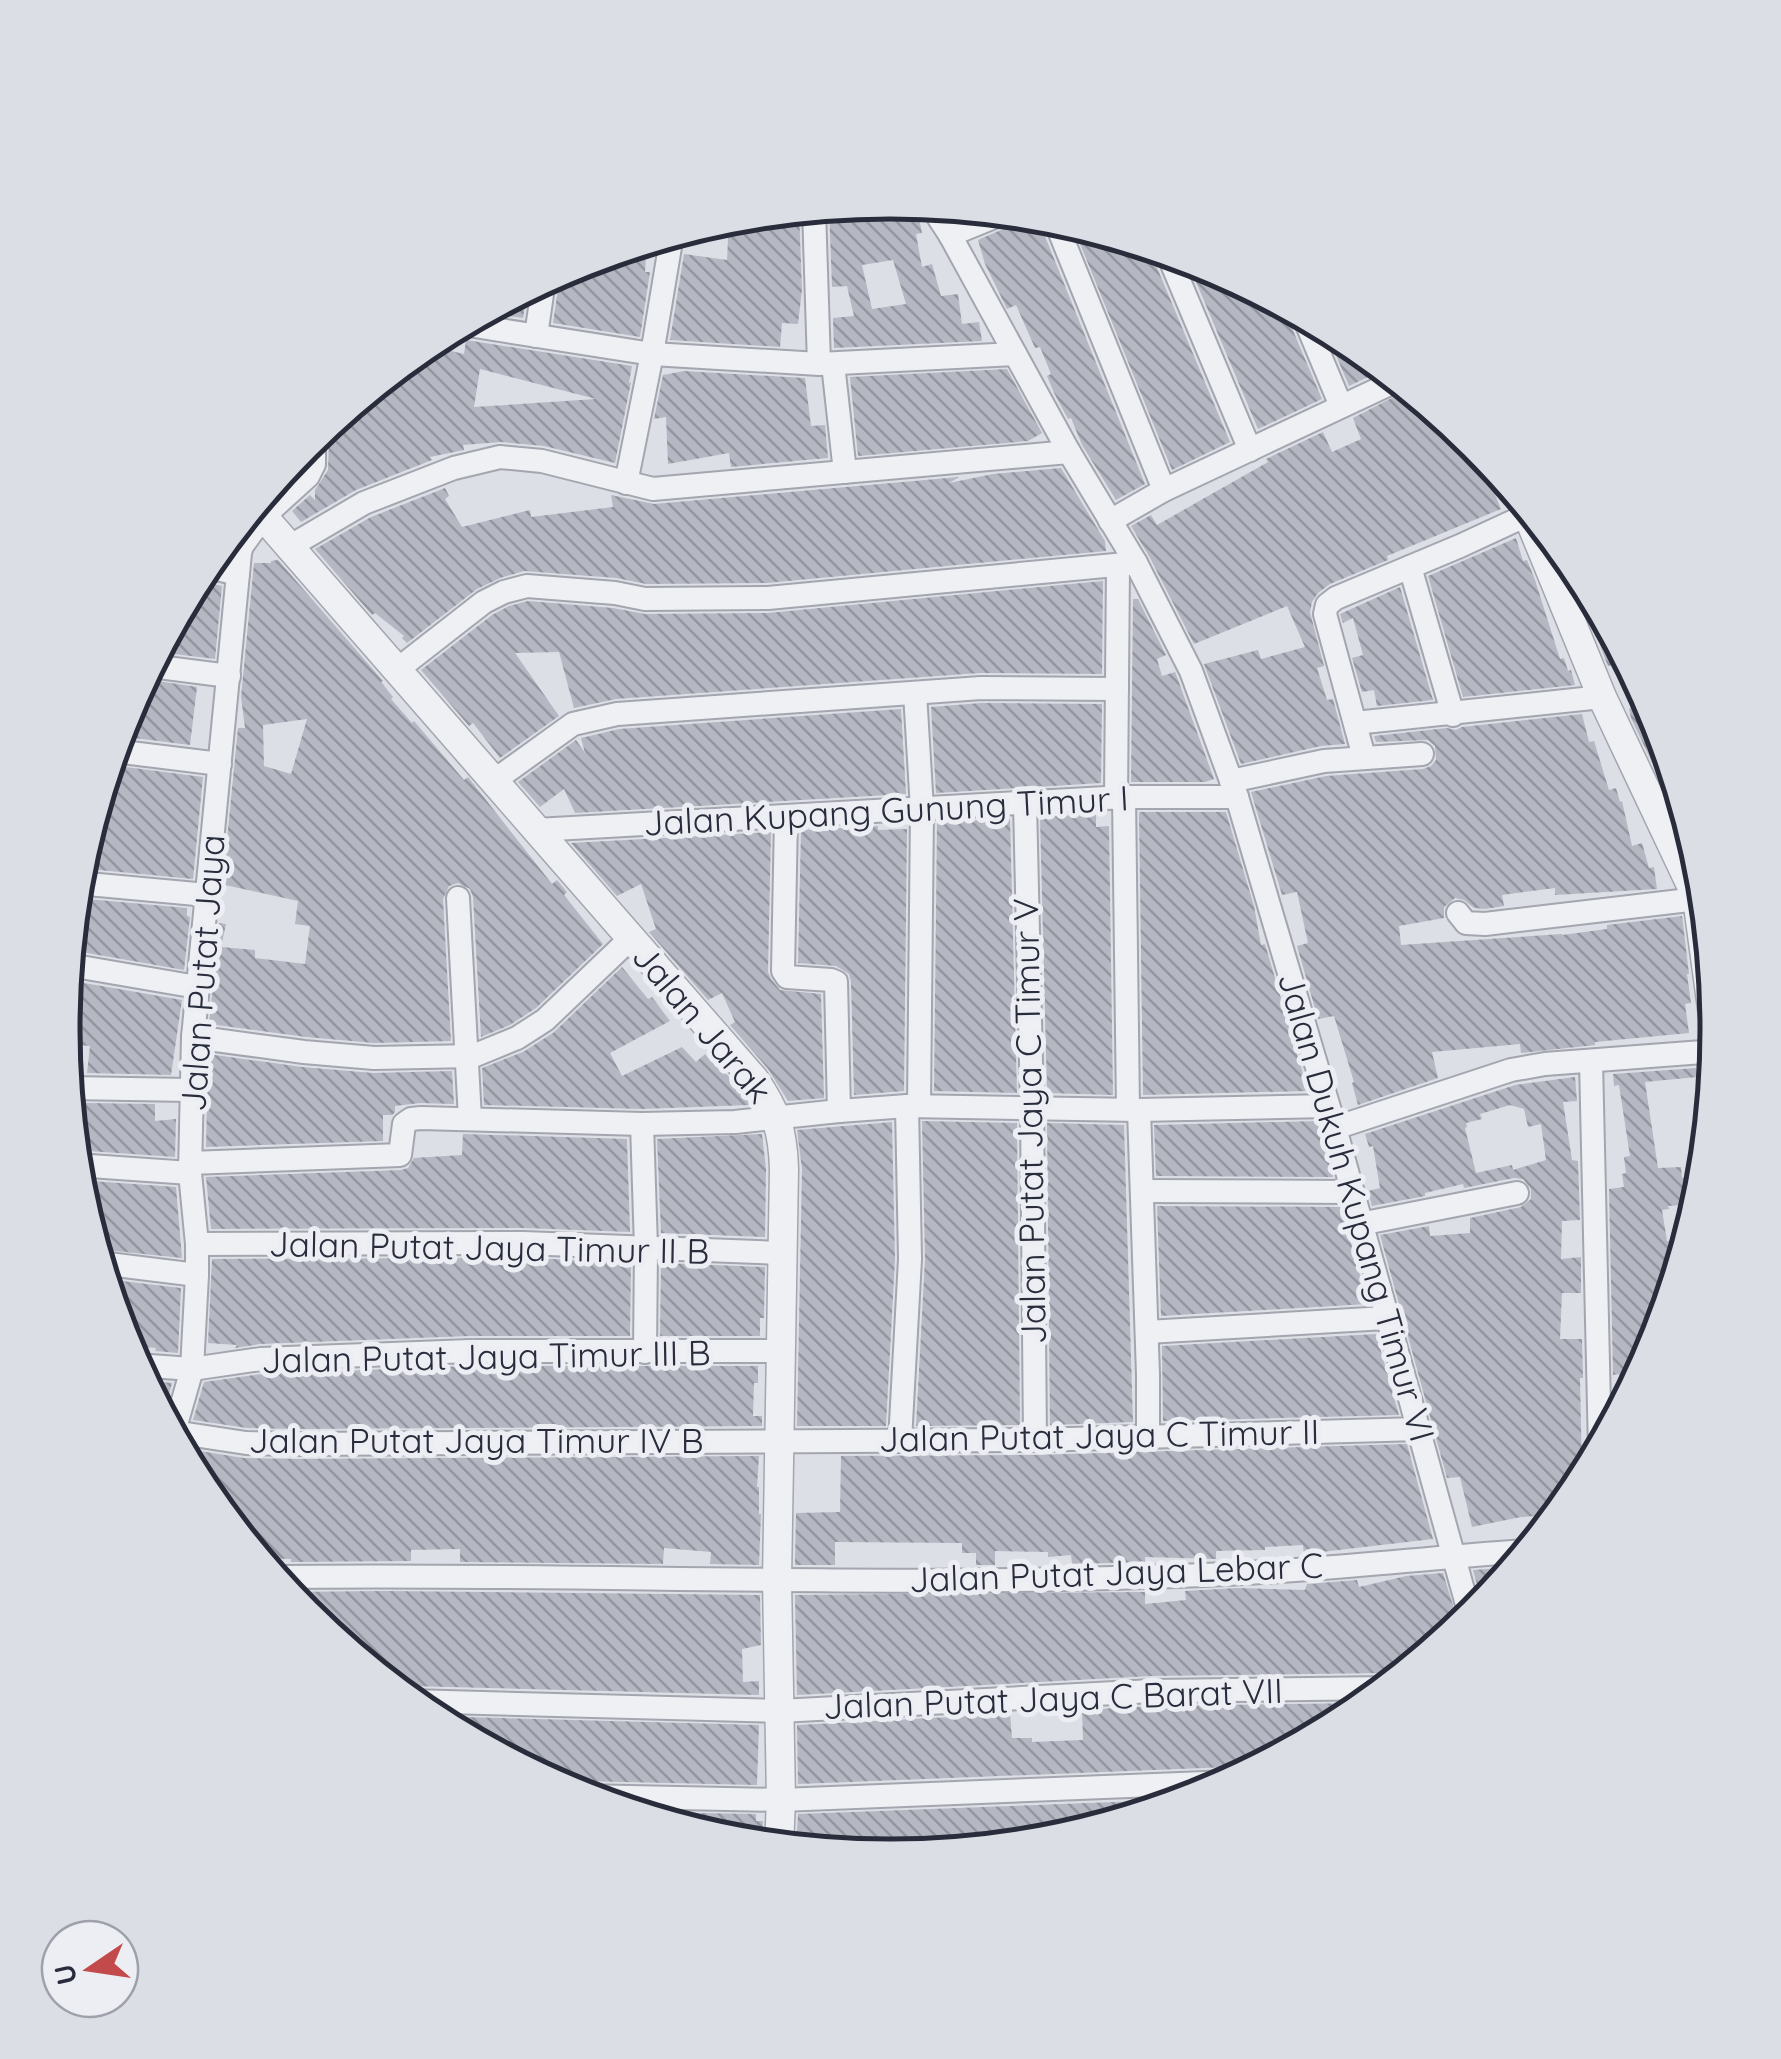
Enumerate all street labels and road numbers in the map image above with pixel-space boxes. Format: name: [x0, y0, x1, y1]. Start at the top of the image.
street label: Jalan Kupang Gunung Timur I: [642, 775, 1130, 845]
street label: Jalan Putat Jaya: [170, 833, 234, 1113]
street label: Jalan Putat Jaya C Timur V: [1003, 897, 1055, 1345]
street label: Jalan Jarak: [623, 935, 782, 1112]
street label: Jalan Dukuh Kupang Timur VI: [1269, 967, 1445, 1446]
street label: Jalan Putat Jaya Timur II B: [268, 1221, 710, 1273]
street label: Jalan Putat Jaya Timur III B: [261, 1330, 711, 1382]
street label: Jalan Putat Jaya C Timur II: [878, 1409, 1320, 1461]
street label: Jalan Putat Jaya Timur IV B: [248, 1418, 704, 1462]
street label: Jalan Putat Jaya Lebar C: [908, 1543, 1324, 1601]
street label: Jalan Putat Jaya C Barat VII: [822, 1668, 1284, 1728]

